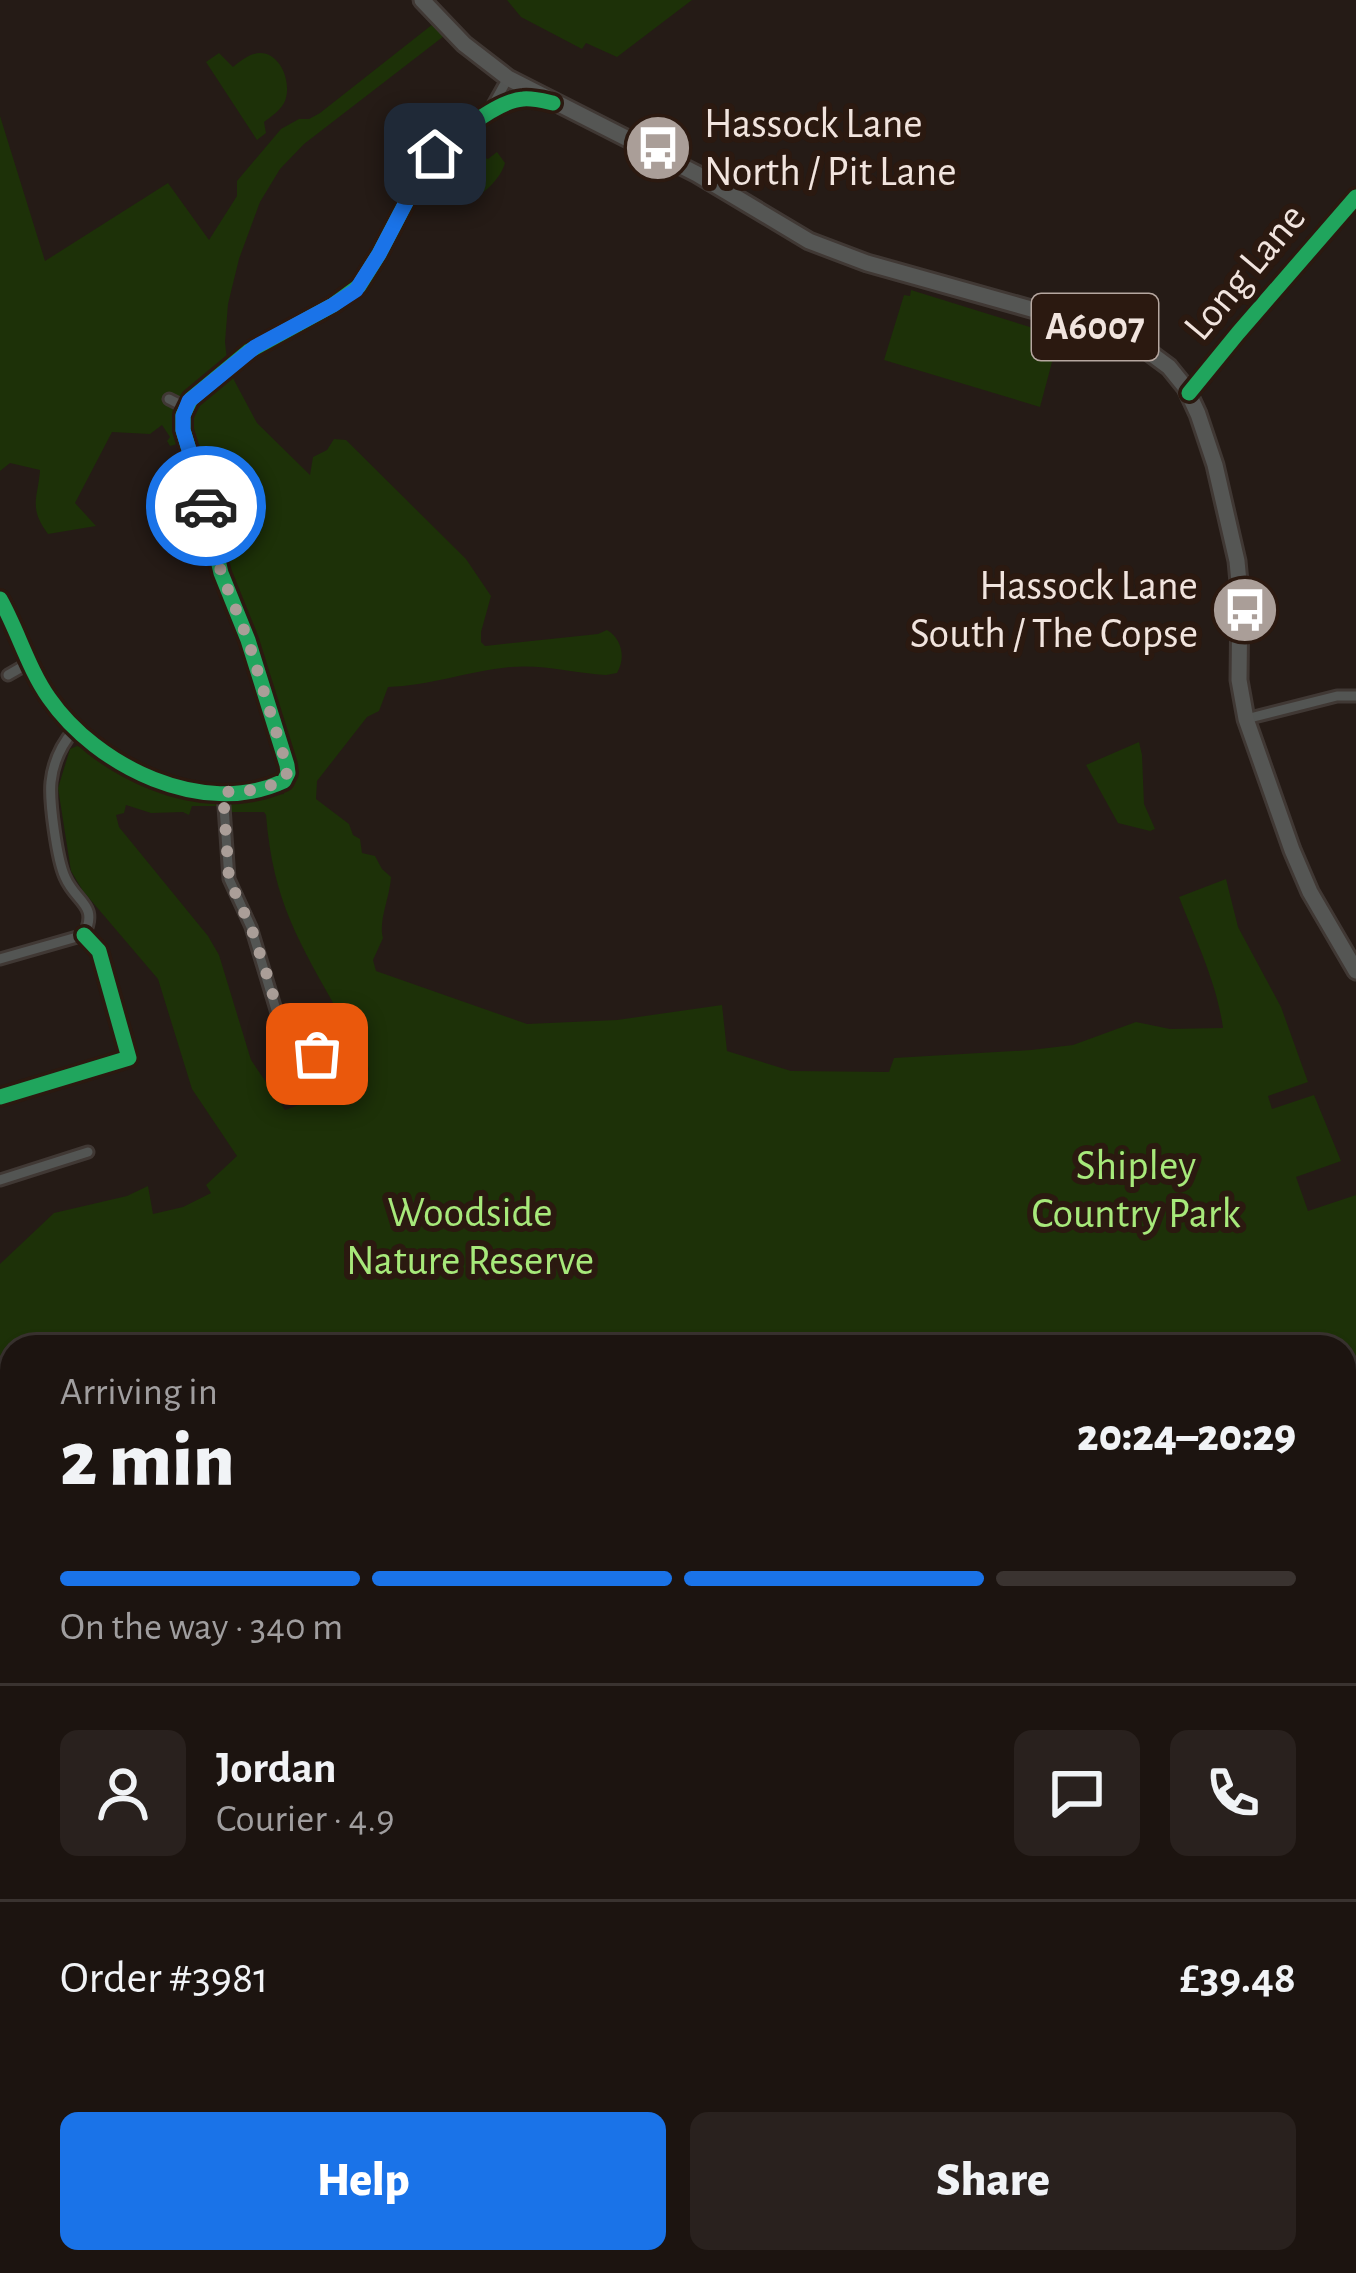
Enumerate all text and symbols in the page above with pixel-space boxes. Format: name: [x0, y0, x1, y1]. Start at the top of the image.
pin: [384, 103, 486, 205]
place label: Hassock Lane North / Pit Lane: [704, 103, 957, 193]
bus stop icon: Hassock Lane North / Pit Lane: [623, 113, 693, 183]
icon: home: [402, 121, 468, 187]
street label: Long Lane: [1176, 196, 1314, 348]
road number: A6007: [1032, 294, 1158, 360]
courier: [146, 446, 266, 566]
icon: car: [173, 473, 239, 539]
place label: Hassock Lane South / The Copse: [910, 565, 1198, 655]
bus stop icon: Hassock Lane South / The Copse: [1210, 575, 1280, 645]
pin: [266, 1003, 368, 1105]
icon: bag: [284, 1021, 350, 1087]
park label: Shipley Country Park: [1031, 1145, 1241, 1235]
park label: Woodside Nature Reserve: [346, 1192, 594, 1282]
text: Arriving in: [60, 1373, 218, 1412]
text: 20:24–20:29: [1077, 1414, 1296, 1459]
text: 2 min: [60, 1422, 235, 1500]
text: On the way · 340 m: [60, 1608, 343, 1647]
button: person: [60, 1730, 186, 1856]
button: chat: [1014, 1730, 1140, 1856]
button: phone: [1170, 1730, 1296, 1856]
text: Jordan: [216, 1746, 337, 1791]
text: Courier · 4.9: [216, 1800, 395, 1839]
text: Order #3981: [60, 1956, 269, 2001]
text: £39.48: [1180, 1956, 1296, 2001]
button: Help: [60, 2112, 666, 2250]
button: Share: [690, 2112, 1296, 2250]

